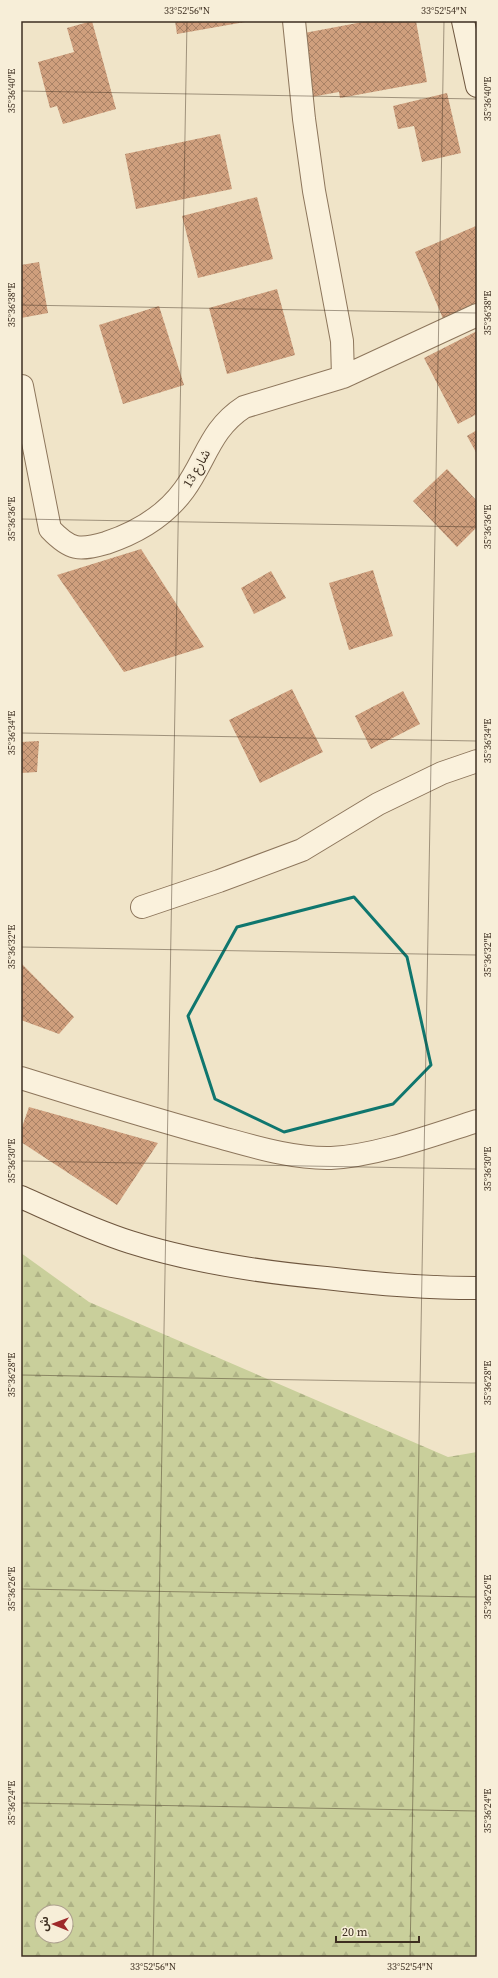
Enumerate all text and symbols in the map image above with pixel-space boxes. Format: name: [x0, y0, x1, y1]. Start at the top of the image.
text: 33°52'56"N: [164, 4, 210, 17]
text: 33°52'54"N: [421, 4, 467, 17]
text: 35°36'40"E: [5, 69, 18, 113]
text: 35°36'40"E: [481, 77, 494, 121]
text: 35°36'38"E: [5, 283, 18, 327]
text: 35°36'38"E: [481, 291, 494, 335]
street label: شارع 13: [179, 446, 216, 491]
text: 35°36'36"E: [5, 497, 18, 541]
text: 35°36'36"E: [481, 505, 494, 549]
text: 35°36'34"E: [5, 711, 18, 755]
text: 35°36'34"E: [481, 719, 494, 763]
text: 35°36'32"E: [5, 925, 18, 969]
text: 35°36'32"E: [481, 933, 494, 977]
text: 35°36'30"E: [5, 1139, 18, 1183]
text: 35°36'30"E: [481, 1147, 494, 1191]
text: 35°36'28"E: [5, 1353, 18, 1397]
text: 35°36'28"E: [481, 1361, 494, 1405]
text: 35°36'26"E: [5, 1567, 18, 1611]
text: 35°36'26"E: [481, 1575, 494, 1619]
text: 35°36'24"E: [5, 1781, 18, 1825]
text: 35°36'24"E: [481, 1789, 494, 1833]
north arrow: [34, 1904, 74, 1944]
text: ش: [37, 1916, 52, 1932]
scale bar: [336, 1918, 419, 1944]
text: 20 m: [342, 1924, 368, 1940]
text: 33°52'56"N: [130, 1960, 176, 1973]
text: 33°52'54"N: [387, 1960, 433, 1973]

